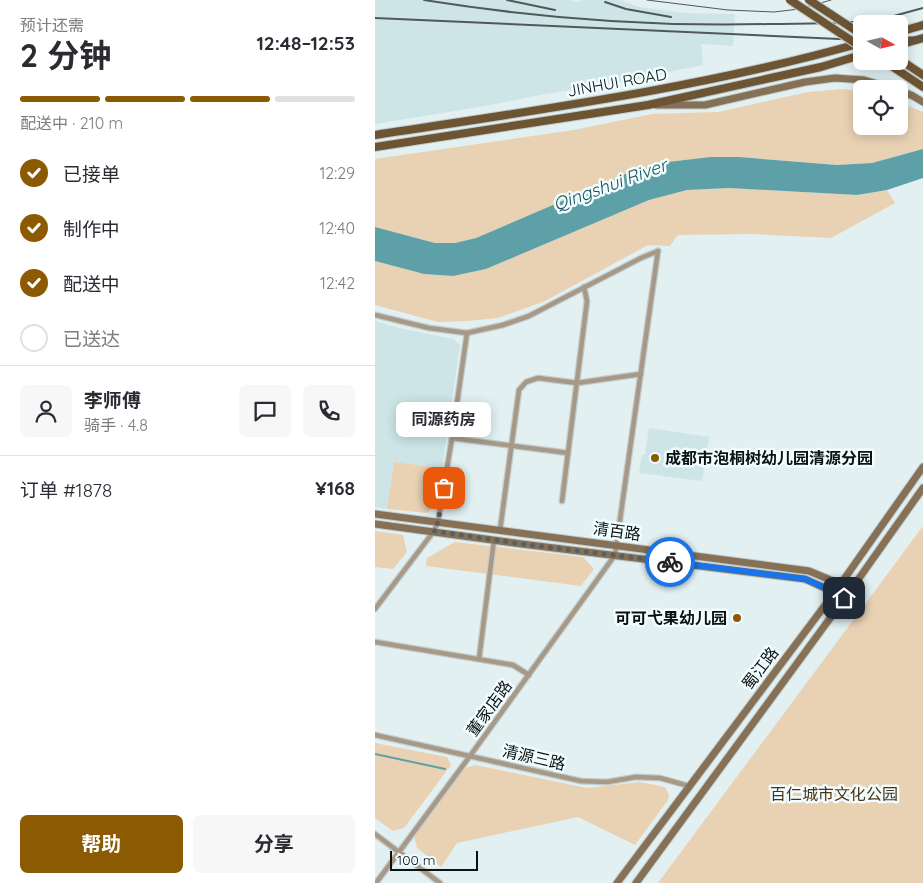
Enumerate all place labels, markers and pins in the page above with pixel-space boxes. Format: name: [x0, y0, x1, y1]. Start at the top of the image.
callout: 同源药房: [397, 403, 491, 438]
place label: 成都市泡桐树幼儿园清源分园: [665, 448, 873, 468]
marker: 成都市泡桐树幼儿园清源分园: [649, 452, 661, 464]
pin: [423, 467, 465, 509]
pin: [823, 577, 865, 619]
place label: 可可弋果幼儿园: [615, 608, 727, 628]
marker: 可可弋果幼儿园: [731, 612, 743, 624]

